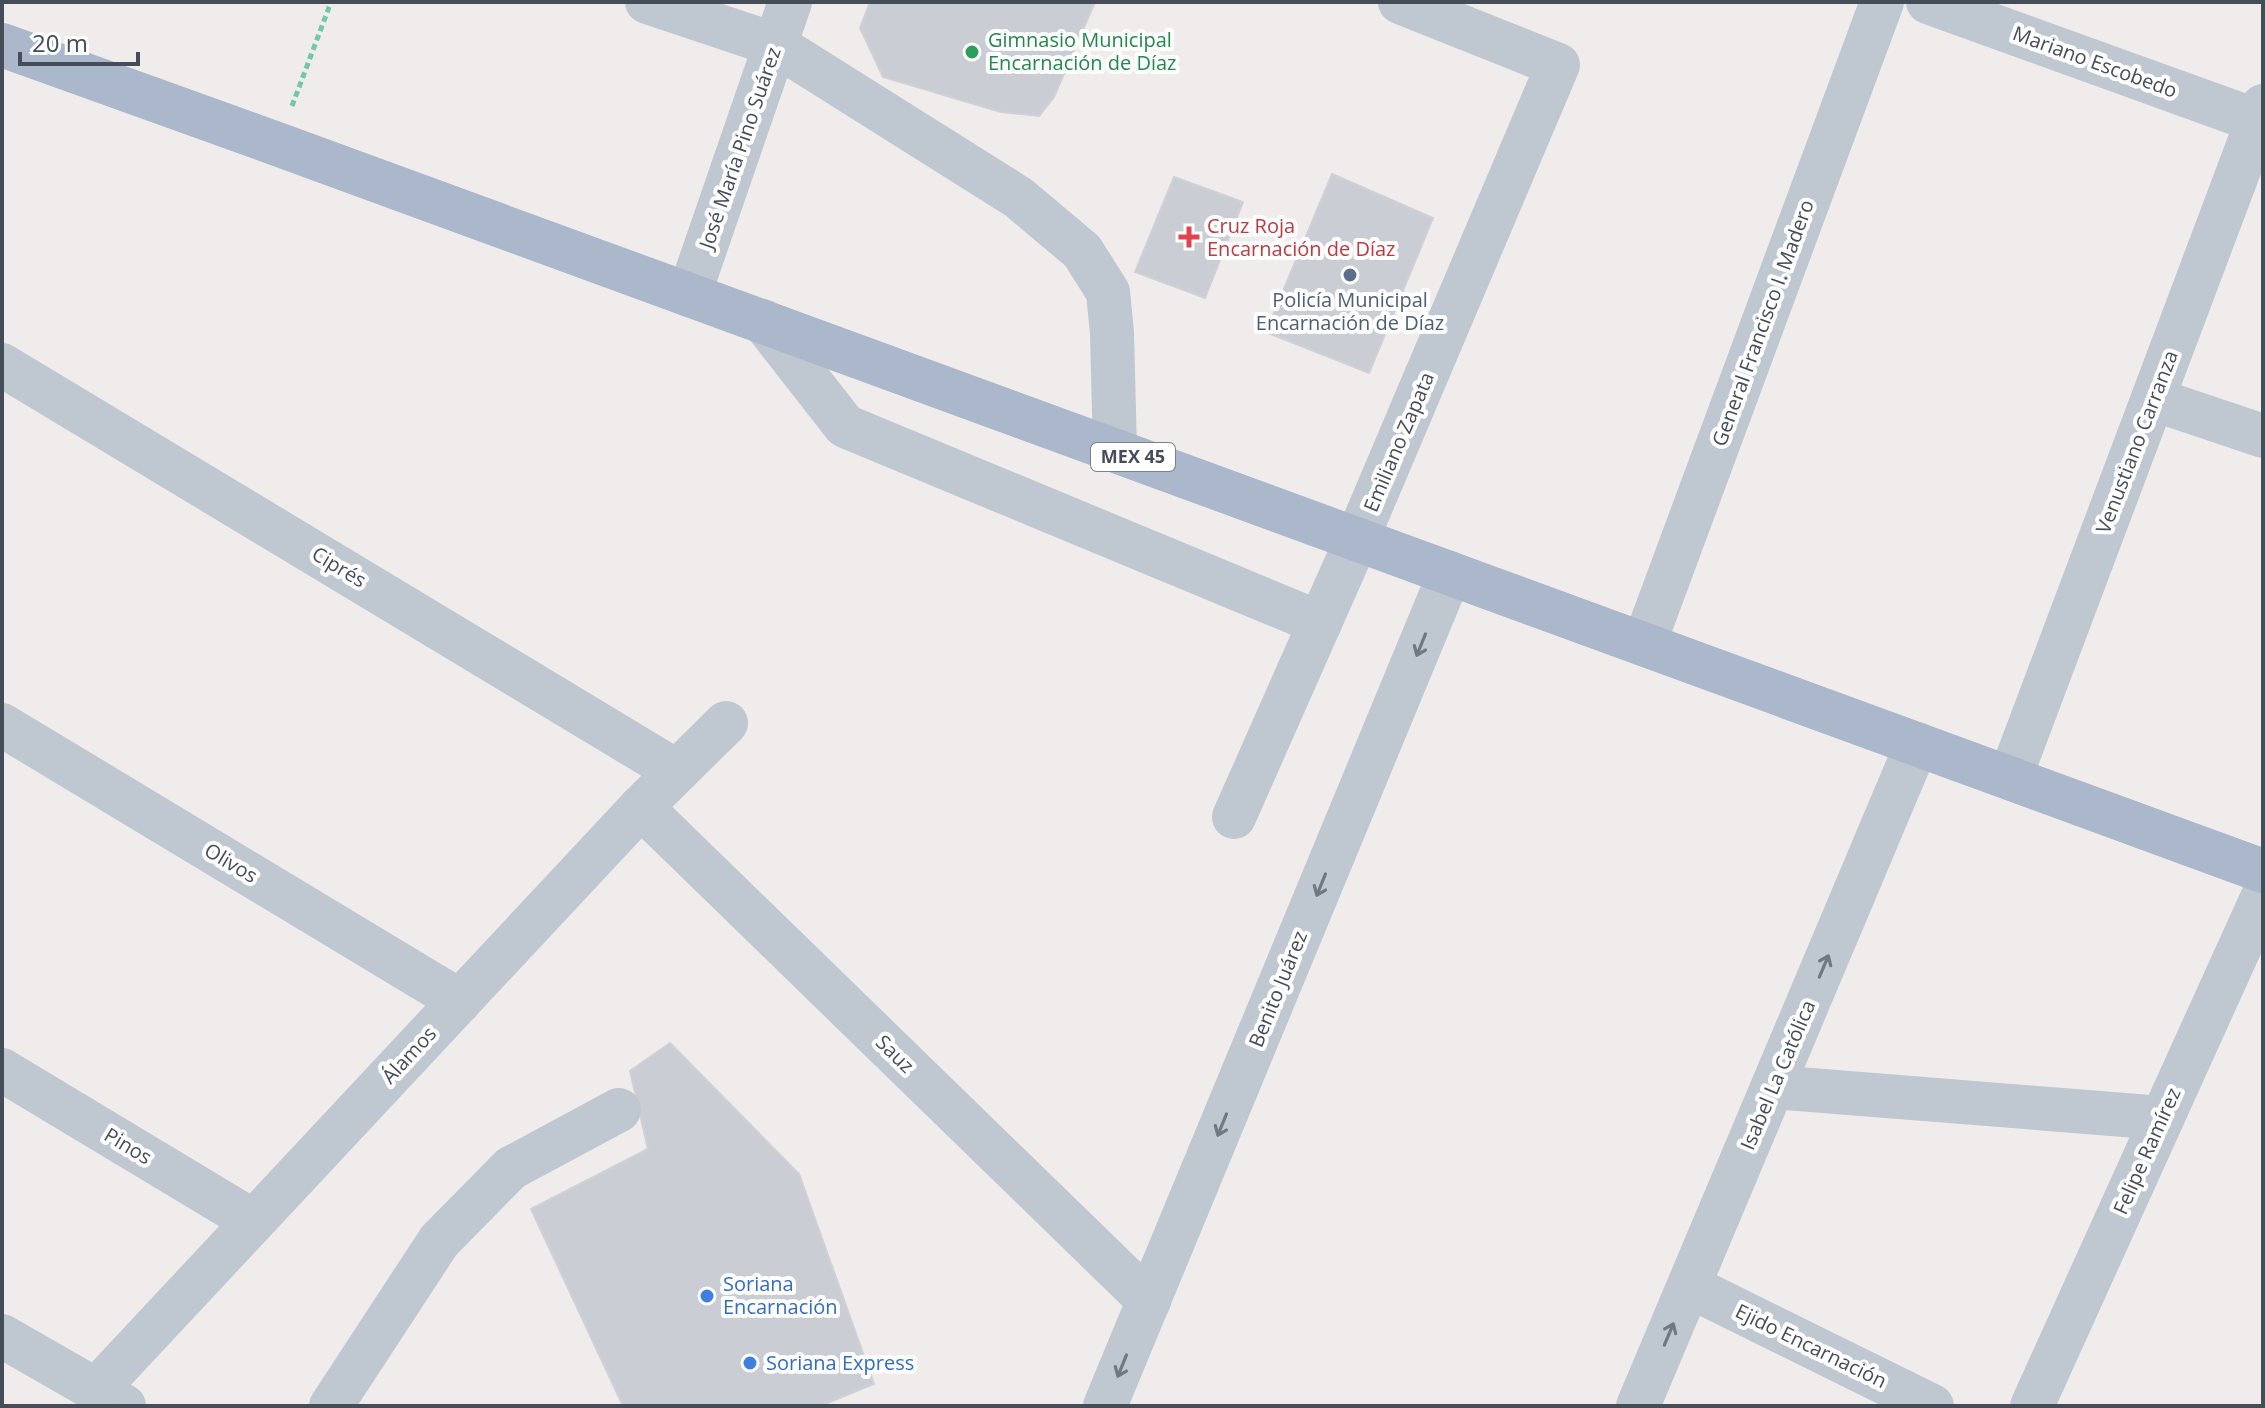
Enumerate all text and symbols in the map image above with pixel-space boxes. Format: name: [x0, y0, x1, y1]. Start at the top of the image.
scale bar: [20, 16, 138, 66]
street label: Mariano Escobedo: [2009, 19, 2181, 104]
text: 20 m: [32, 26, 88, 59]
place label: Gimnasio Municipal Encarnación de Díaz: [988, 26, 1176, 76]
street label: José María Pino Suárez: [692, 43, 787, 254]
marker: Gimnasio Municipal Encarnación de Díaz: [963, 43, 981, 61]
street label: General Francisco I. Madero: [1705, 196, 1820, 450]
place label: Cruz Roja Encarnación de Díaz: [1207, 212, 1395, 262]
marker: Cruz Roja Encarnación de Díaz: [1178, 226, 1200, 248]
marker: Policía Municipal Encarnación de Díaz: [1341, 266, 1359, 284]
place label: Policía Municipal Encarnación de Díaz: [1256, 286, 1444, 336]
street label: Venustiano Carranza: [2089, 346, 2184, 537]
street label: Emiliano Zapata: [1357, 368, 1440, 516]
road number: MEX 45: [1091, 443, 1175, 471]
street label: Ciprés: [307, 540, 371, 593]
one-way arrow: [1412, 632, 1427, 657]
street label: Olivos: [200, 836, 263, 889]
one-way arrow: [1313, 872, 1327, 897]
street label: Benito Juárez: [1242, 927, 1313, 1051]
one-way arrow: [1818, 954, 1833, 979]
street label: Isabel La Católica: [1734, 996, 1821, 1154]
street label: Álamos: [375, 1020, 442, 1089]
street label: Sauz: [870, 1029, 920, 1079]
street label: Felipe Ramírez: [2107, 1083, 2187, 1218]
one-way arrow: [1213, 1112, 1228, 1137]
street label: Pinos: [99, 1121, 157, 1170]
place label: Soriana Encarnación: [723, 1270, 838, 1320]
marker: Soriana Encarnación: [698, 1287, 716, 1305]
street label: Ejido Encarnación: [1731, 1297, 1891, 1394]
one-way arrow: [1662, 1322, 1677, 1347]
place label: Soriana Express: [766, 1349, 914, 1376]
one-way arrow: [1114, 1353, 1129, 1378]
marker: Soriana Express: [741, 1354, 759, 1372]

